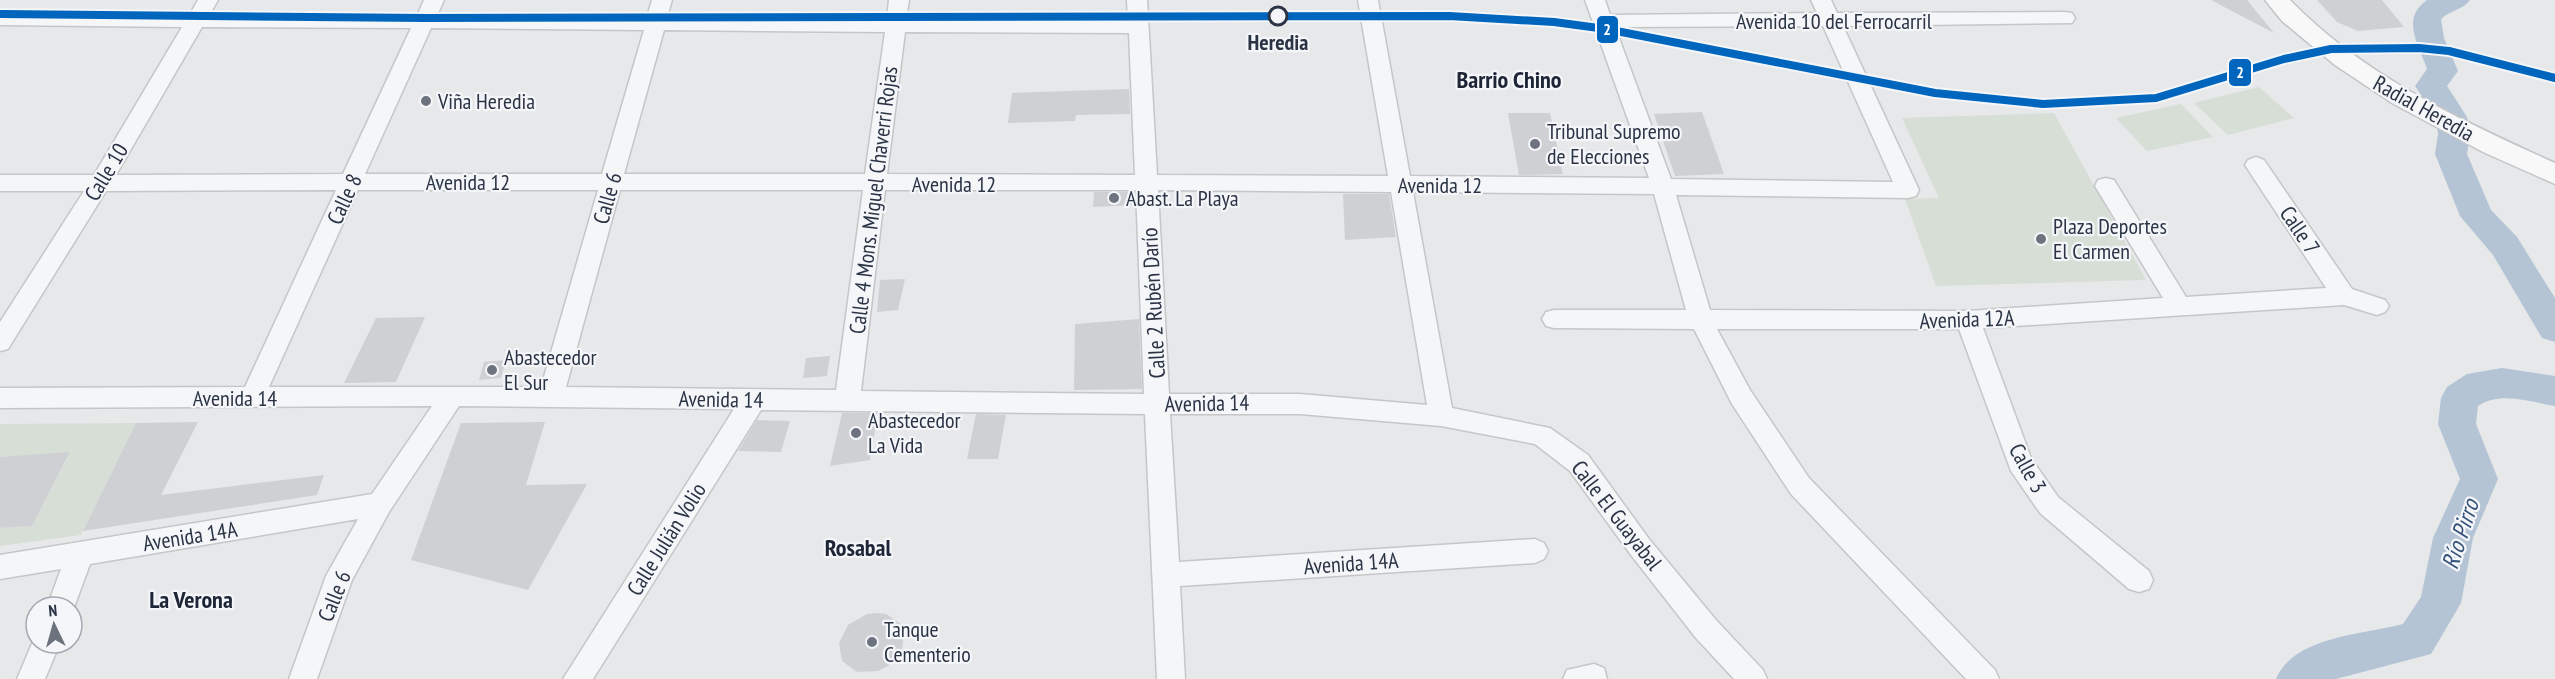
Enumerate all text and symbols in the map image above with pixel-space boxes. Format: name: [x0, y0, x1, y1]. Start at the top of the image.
marker: Heredia: [1268, 6, 1288, 26]
street label: Avenida 10 del Ferrocarril: [1736, 7, 1933, 35]
line badge: 2: [1596, 15, 1619, 44]
text: 2: [1603, 19, 1611, 39]
place label: Heredia: [1248, 28, 1308, 56]
line badge: 2: [2228, 58, 2252, 87]
text: 2: [2236, 62, 2244, 82]
district label: Barrio Chino: [1456, 64, 1562, 95]
street label: Calle 4 Mons. Miguel Chaverri Rojas: [843, 65, 903, 335]
street label: Radial Heredia: [2369, 69, 2479, 147]
place label: Viña Heredia: [437, 87, 535, 115]
marker: Viña Heredia: [419, 94, 433, 108]
place label: Tribunal Supremo de Elecciones: [1547, 117, 1681, 170]
marker: Tribunal Supremo de Elecciones: [1528, 137, 1542, 151]
street label: Calle 10: [78, 138, 134, 206]
street label: Avenida 12: [426, 168, 510, 196]
street label: Calle 8: [320, 169, 368, 229]
street label: Calle 6: [586, 169, 628, 227]
street label: Avenida 12: [912, 170, 996, 198]
street label: Avenida 12: [1398, 171, 1482, 199]
place label: Abast. La Playa: [1126, 184, 1239, 212]
marker: Abast. La Playa: [1107, 191, 1121, 205]
street label: Calle 7: [2274, 200, 2326, 260]
place label: Plaza Deportes El Carmen: [2053, 212, 2167, 265]
street label: Calle 2 Rubén Darío: [1135, 227, 1171, 379]
marker: Plaza Deportes El Carmen: [2034, 232, 2048, 246]
street label: Avenida 12A: [1919, 303, 2016, 335]
place label: Abastecedor El Sur: [504, 343, 597, 396]
marker: Abastecedor El Sur: [485, 363, 499, 377]
street label: Avenida 14: [193, 384, 277, 412]
street label: Avenida 14: [678, 384, 764, 414]
street label: Avenida 14: [1164, 388, 1250, 418]
place label: Abastecedor La Vida: [868, 406, 961, 459]
marker: Abastecedor La Vida: [849, 426, 863, 440]
street label: Calle 3: [2003, 438, 2053, 498]
street label: Calle El Guayabal: [1565, 455, 1669, 576]
street label: Calle Julián Volio: [620, 477, 712, 601]
water label: Río Pirro: [2434, 494, 2486, 573]
street label: Avenida 14A: [141, 515, 240, 557]
district label: Rosabal: [825, 532, 891, 563]
street label: Avenida 14A: [1303, 546, 1400, 580]
street label: Calle 6: [311, 566, 357, 626]
district label: La Verona: [149, 584, 233, 615]
north arrow: [24, 595, 84, 655]
text: N: [48, 600, 58, 620]
place label: Tanque Cementerio: [884, 615, 971, 668]
marker: Tanque Cementerio: [865, 635, 879, 649]

